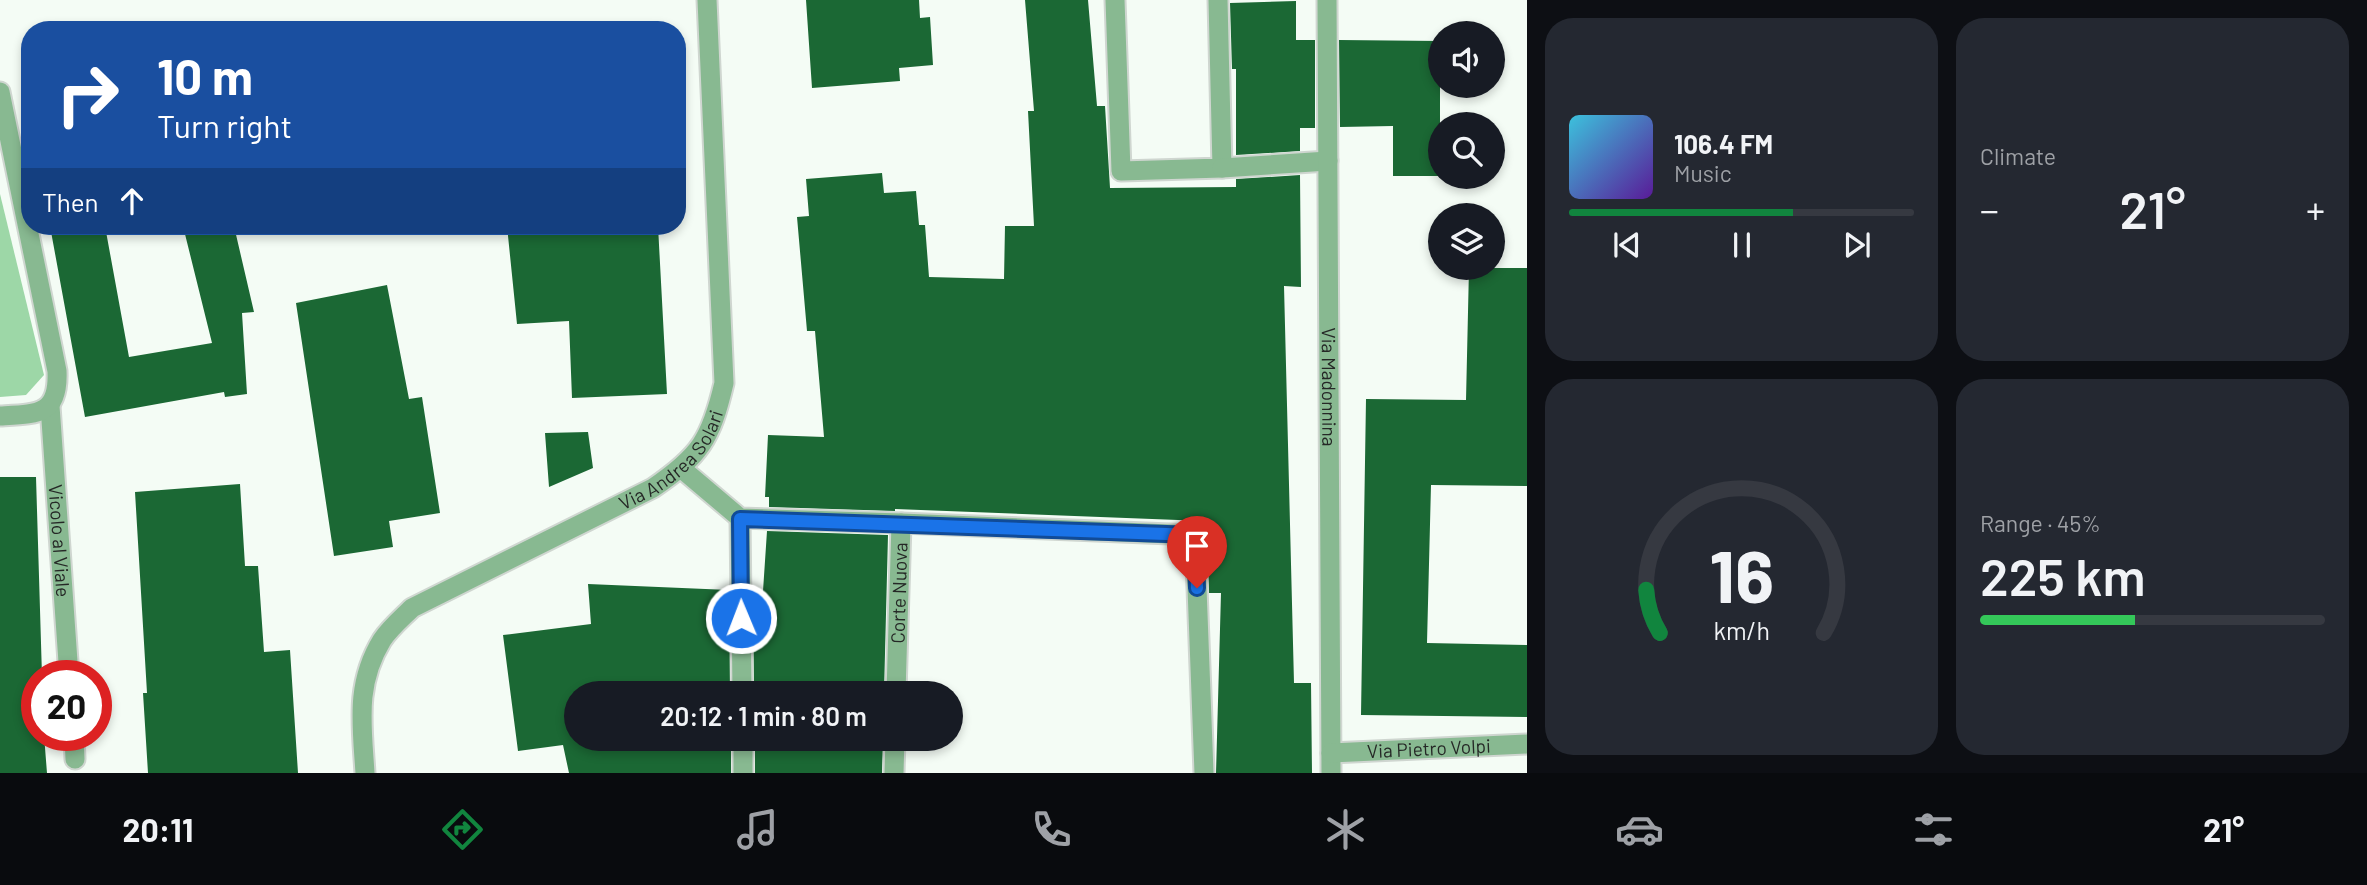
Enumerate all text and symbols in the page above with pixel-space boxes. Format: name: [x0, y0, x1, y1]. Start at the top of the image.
map controls: [1428, 21, 1505, 280]
button: sound: [1428, 21, 1505, 98]
text: 10 m: [157, 46, 253, 105]
icon: right: [42, 49, 133, 140]
text: Turn right: [157, 106, 292, 144]
button: search: [1428, 112, 1505, 189]
text: 106.4 FM: [1674, 128, 1773, 159]
text: Climate: [1980, 142, 2056, 170]
text: Music: [1674, 159, 1732, 187]
text: 21°: [2119, 177, 2186, 239]
icon: ahead: [113, 182, 151, 220]
text: Then: [42, 186, 99, 217]
text: −: [1980, 186, 1999, 232]
text: +: [2306, 186, 2325, 232]
button: layers: [1428, 203, 1505, 280]
icon: previous: [1608, 226, 1646, 264]
icon: pause: [1723, 226, 1761, 264]
icon: next: [1838, 226, 1876, 264]
street label: Via Madonnina: [1318, 327, 1341, 447]
street label: Via Andrea Solari: [615, 407, 727, 514]
street label: Vicolo al Viale: [45, 483, 75, 598]
text: Range · 45%: [1980, 509, 2101, 537]
pin: [1167, 516, 1227, 588]
icon: arrive: [1178, 527, 1216, 565]
text: 16: [1709, 530, 1774, 618]
street label: Corte Nuova: [885, 542, 911, 644]
text: 225 km: [1980, 544, 2146, 606]
position arrow: [704, 581, 778, 655]
text: km/h: [1713, 615, 1770, 645]
speed limit sign: 20: [21, 660, 112, 751]
text: 20:12 · 1 min · 80 m: [660, 700, 867, 731]
street label: Via Pietro Volpi: [1366, 734, 1491, 762]
icon: directions: [438, 805, 487, 854]
icon: music: [733, 805, 782, 854]
icon: phone: [1027, 805, 1076, 854]
icon: climate: [1321, 805, 1370, 854]
icon: car: [1615, 805, 1664, 854]
icon: filters: [1909, 805, 1958, 854]
text: 20:11: [123, 810, 193, 848]
text: 21°: [2203, 810, 2244, 848]

